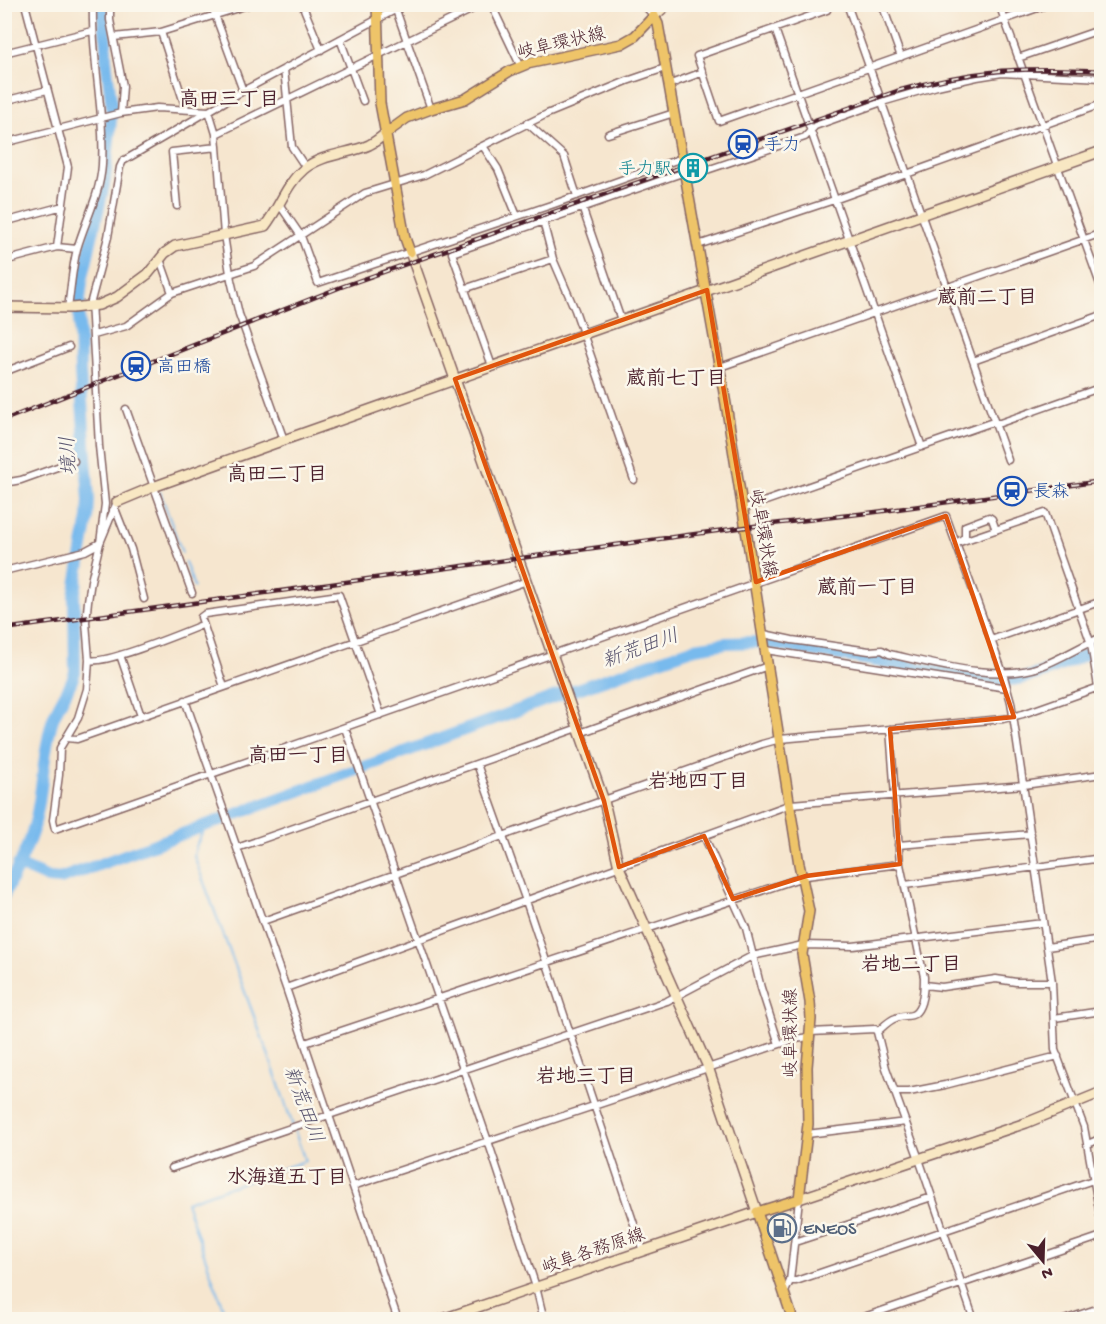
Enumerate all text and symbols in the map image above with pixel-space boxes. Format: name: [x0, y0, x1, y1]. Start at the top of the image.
street label: 岐阜環状線: [515, 23, 608, 65]
district label: 高田三丁目: [179, 88, 279, 113]
station icon: 手力: [727, 128, 759, 160]
place label: 手力: [764, 135, 800, 157]
building icon: 手力駅: [677, 152, 709, 184]
place label: 手力駅: [618, 159, 672, 181]
district label: 蔵前二丁目: [937, 286, 1037, 311]
station icon: 高田橋: [120, 350, 152, 382]
place label: 高田橋: [157, 357, 211, 379]
district label: 蔵前七丁目: [626, 367, 726, 392]
water label: 境川: [57, 435, 83, 476]
district label: 高田二丁目: [227, 463, 327, 488]
station icon: 長森: [996, 475, 1028, 507]
place label: 長森: [1033, 482, 1069, 504]
street label: 岐阜環状線: [743, 487, 781, 580]
district label: 蔵前一丁目: [817, 576, 917, 601]
water label: 新荒田川: [599, 625, 683, 675]
district label: 高田一丁目: [248, 744, 348, 769]
district label: 岩地四丁目: [648, 770, 748, 795]
district label: 岩地二丁目: [861, 953, 961, 978]
street label: 岐阜環状線: [781, 988, 803, 1078]
water label: 新荒田川: [277, 1063, 327, 1147]
district label: 岩地三丁目: [536, 1065, 636, 1090]
district label: 水海道五丁目: [227, 1166, 347, 1191]
fuel station icon: ENEOS: [766, 1212, 798, 1244]
place label: ENEOS: [803, 1220, 857, 1241]
street label: 岐阜各務原線: [539, 1224, 648, 1280]
north arrow: [1013, 1231, 1073, 1291]
text: N: [1038, 1261, 1055, 1283]

